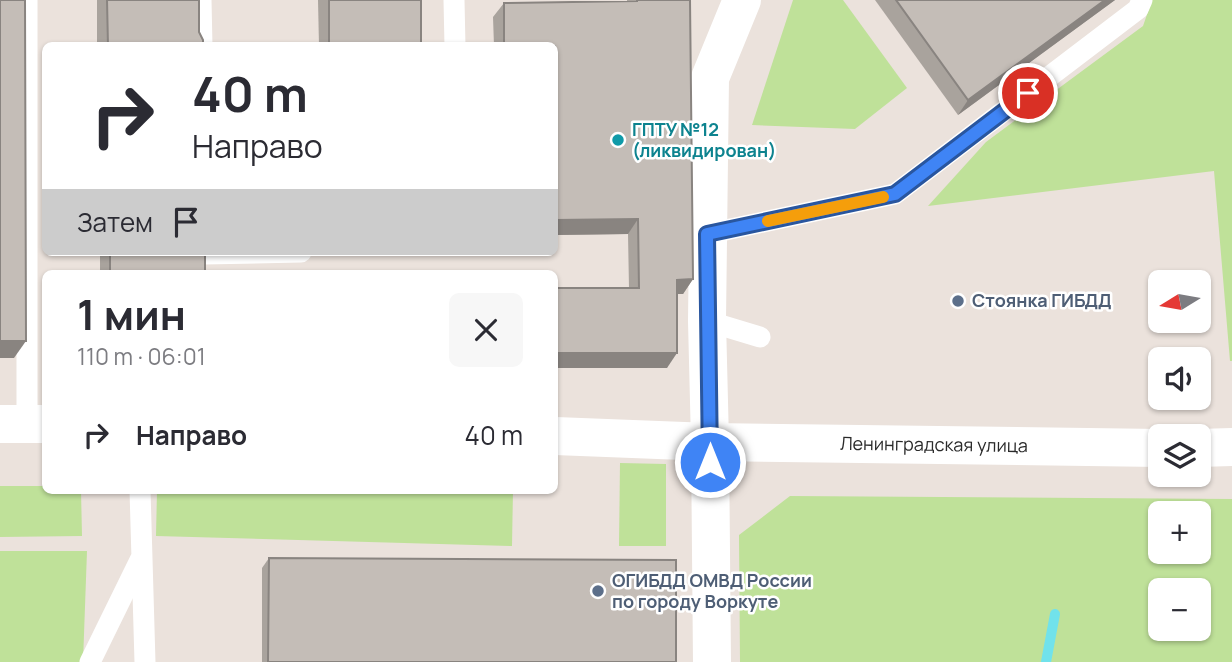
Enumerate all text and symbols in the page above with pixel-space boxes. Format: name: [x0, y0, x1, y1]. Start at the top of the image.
text: 40 m: [192, 60, 308, 127]
pin: [998, 63, 1058, 123]
icon: right: [77, 70, 168, 161]
icon: arrive: [1009, 74, 1047, 112]
place label: ГПТУ №12 (ликвидирован): [632, 117, 776, 162]
text: Направо: [192, 124, 323, 168]
marker: ГПТУ №12 (ликвидирован): [610, 132, 626, 148]
icon: arrive: [167, 203, 205, 241]
text: Затем: [77, 204, 153, 240]
north arrow: [1148, 270, 1211, 332]
map controls: [1148, 270, 1211, 641]
text: 1 мин: [77, 285, 186, 343]
place label: Стоянка ГИБДД: [972, 288, 1112, 312]
button: close: [449, 293, 523, 367]
marker: Стоянка ГИБДД: [950, 293, 966, 309]
text: 110 m · 06:01: [77, 340, 206, 372]
button: sound: [1148, 347, 1211, 410]
icon: right: [77, 416, 115, 454]
text: Направо: [136, 417, 247, 453]
text: 40 m: [465, 417, 523, 453]
button: layers: [1148, 424, 1211, 487]
position arrow: [673, 425, 747, 499]
street label: Ленинградская улица: [840, 431, 1028, 457]
button: +: [1148, 501, 1211, 564]
place label: ОГИБДД ОМВД России по городу Воркуте: [612, 568, 812, 613]
button: −: [1148, 578, 1211, 641]
marker: ОГИБДД ОМВД России по городу Воркуте: [590, 583, 606, 599]

